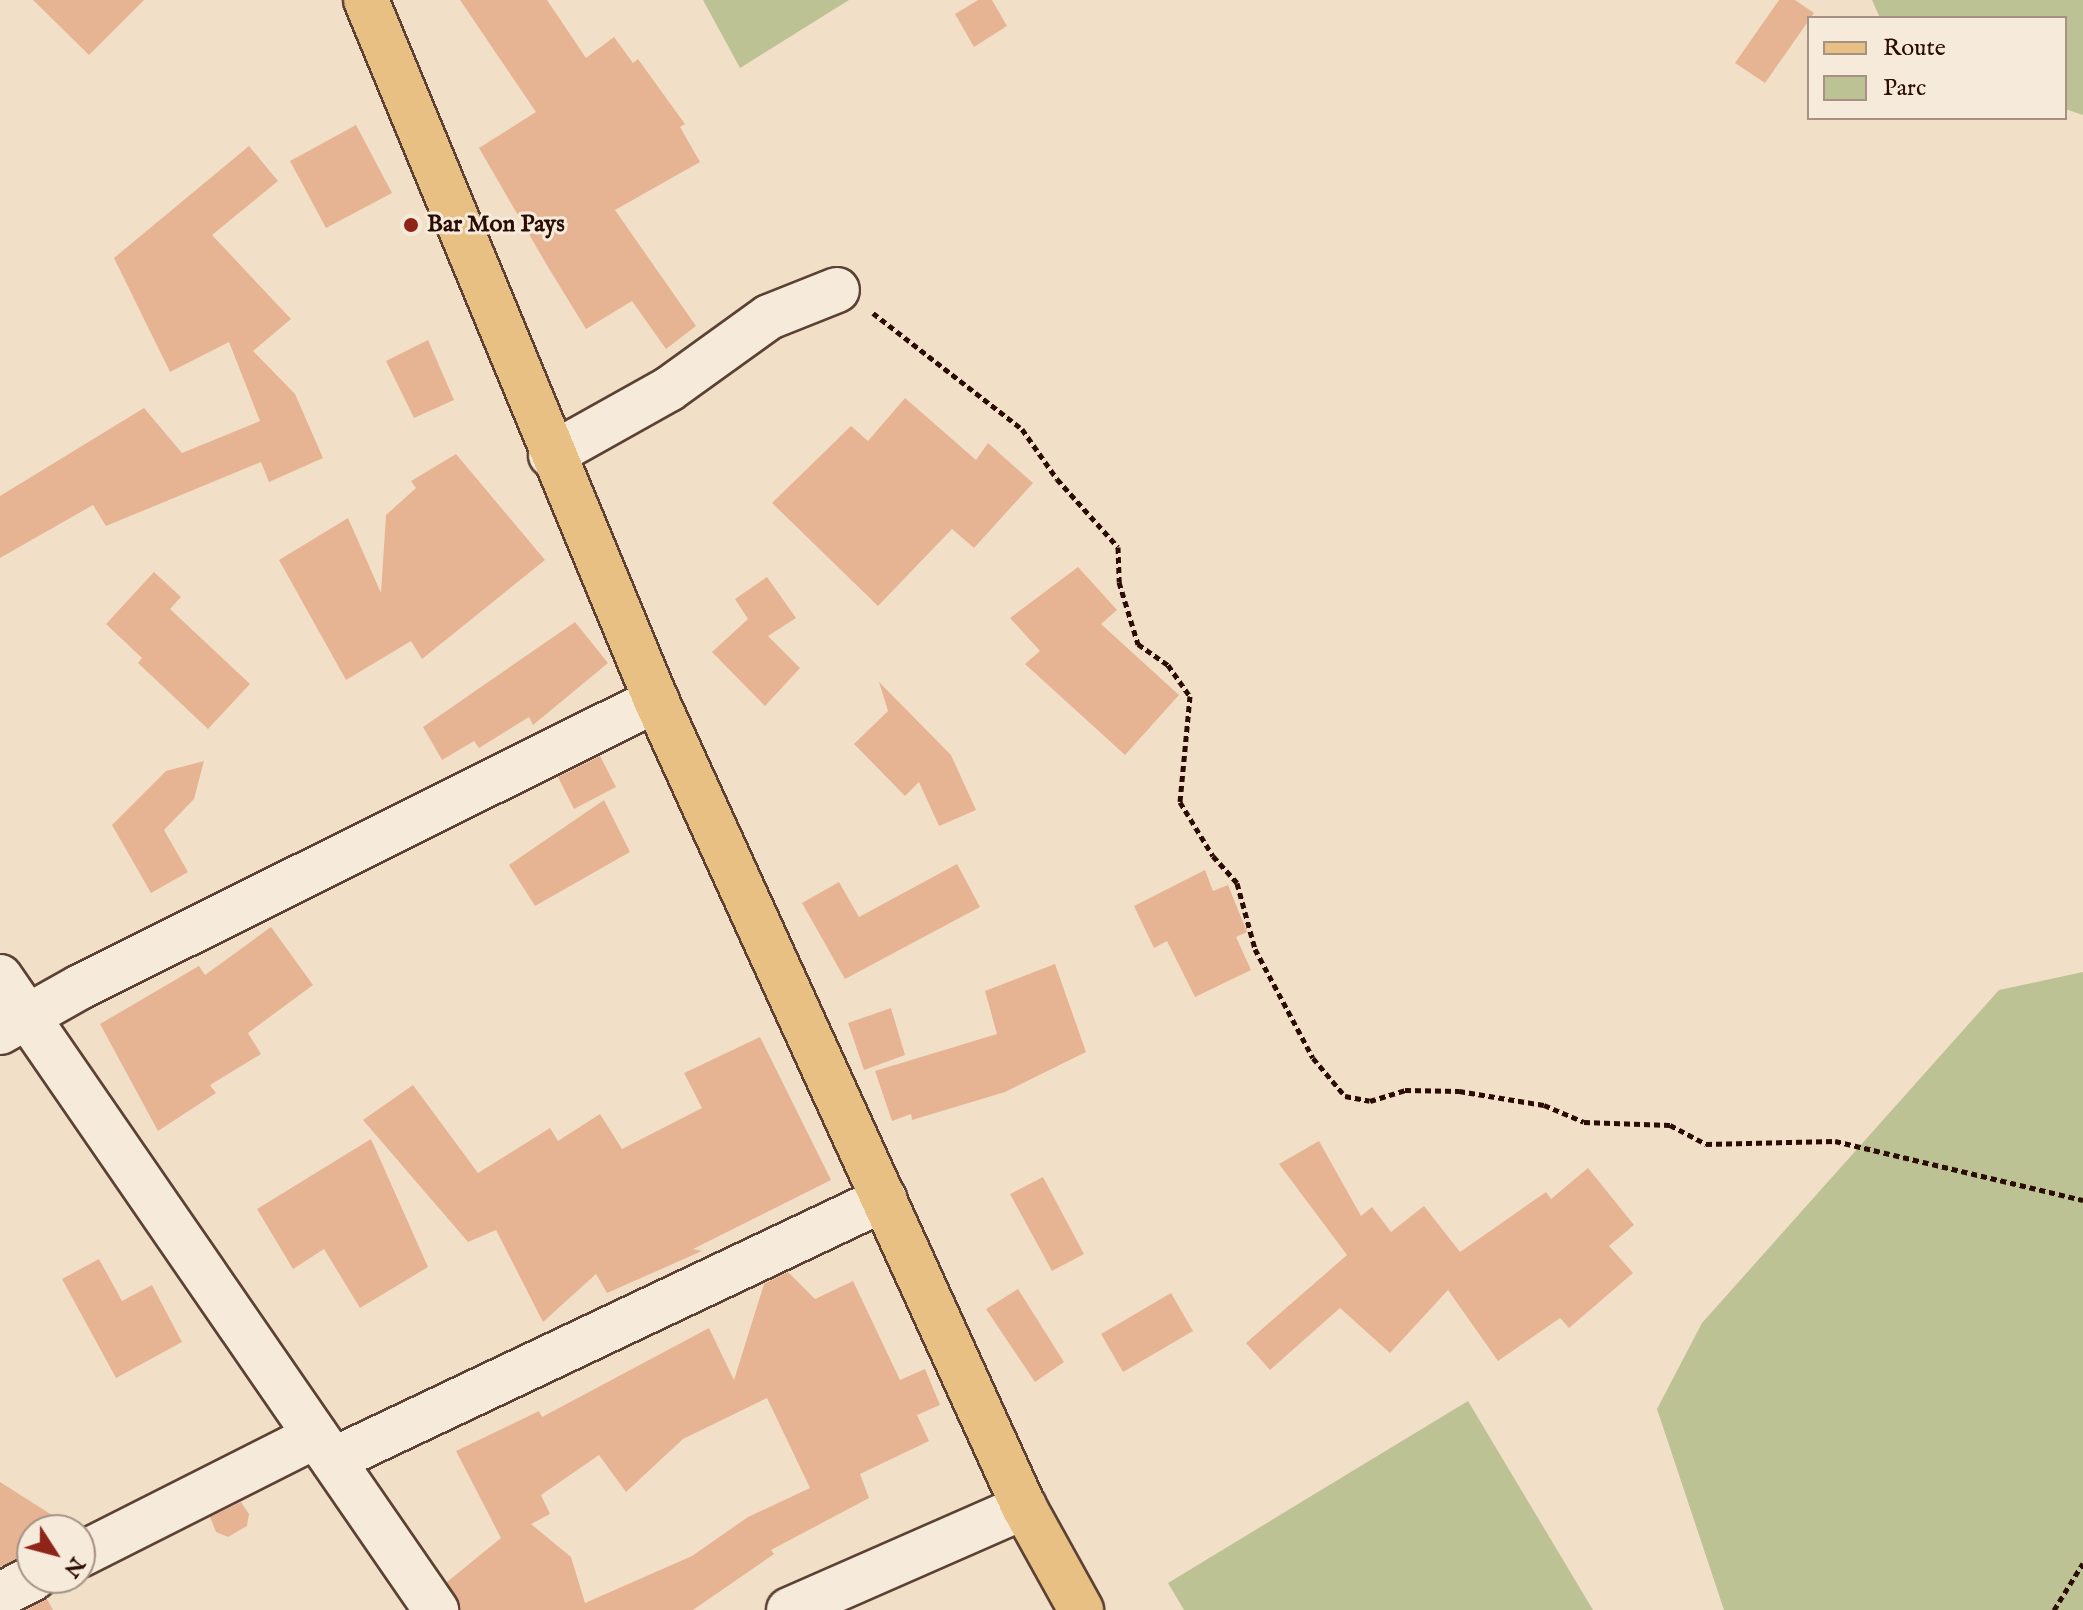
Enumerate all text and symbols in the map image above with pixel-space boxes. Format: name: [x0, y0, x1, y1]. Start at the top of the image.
legend: [1807, 16, 2067, 120]
text: Route: [1883, 33, 1946, 64]
text: Parc: [1883, 73, 1926, 104]
place label: Bar Mon Pays: [427, 211, 565, 239]
marker: Bar Mon Pays: [402, 216, 420, 234]
north arrow: [16, 1514, 96, 1594]
text: N: [57, 1551, 91, 1583]

